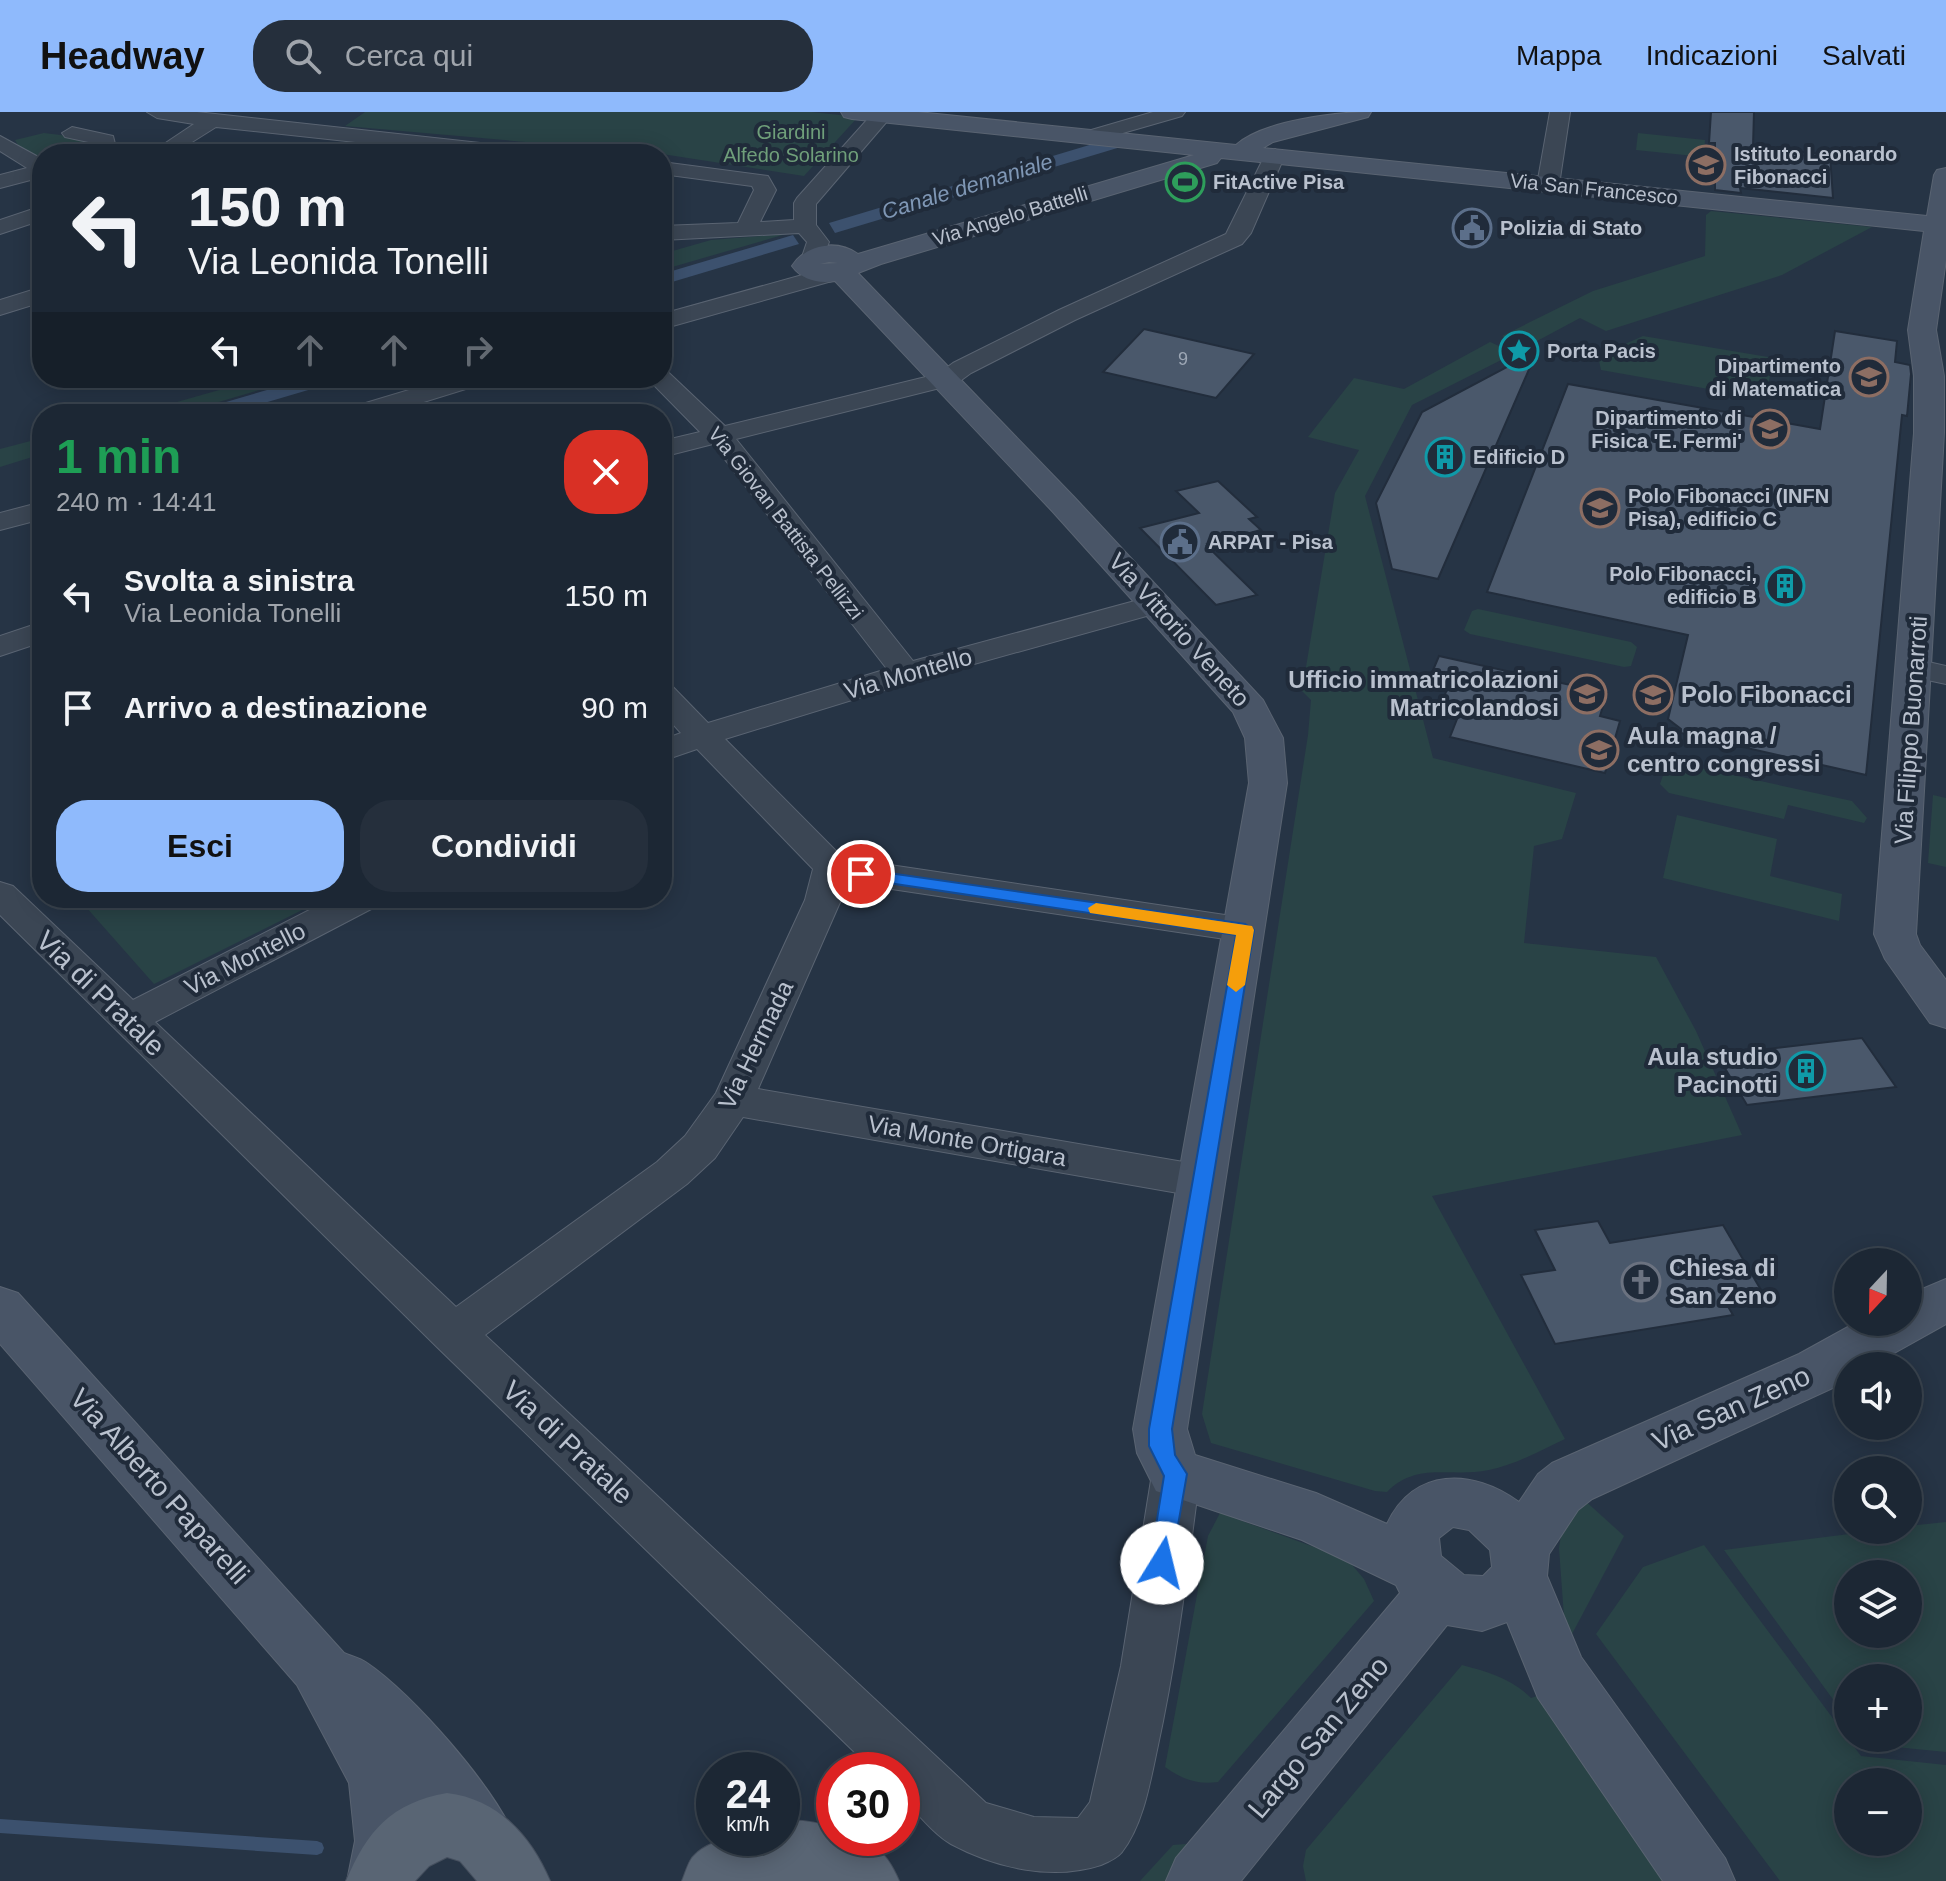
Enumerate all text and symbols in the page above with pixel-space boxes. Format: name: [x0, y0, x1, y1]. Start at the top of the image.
search box: [253, 20, 813, 92]
icon: search: [281, 34, 325, 78]
text: Headway: [40, 35, 205, 77]
text: Cerca qui: [345, 39, 473, 72]
text: Mappa: [1516, 40, 1602, 71]
text: Indicazioni: [1646, 40, 1778, 71]
text: Salvati: [1822, 40, 1906, 71]
park label: Giardini Alfedo Solarino: [723, 121, 859, 166]
place label: Istituto Leonardo Fibonacci: [1734, 143, 1897, 188]
school or university icon: Istituto Leonardo Fibonacci: [1685, 144, 1727, 186]
water label: Canale demaniale: [879, 149, 1056, 224]
sports icon: FitActive Pisa: [1164, 161, 1206, 203]
street label: Via San Francesco: [1509, 169, 1679, 209]
place label: FitActive Pisa: [1213, 171, 1345, 193]
text: 150 m: [188, 175, 347, 238]
icon: left: [56, 176, 160, 280]
street label: Via Angelo Battelli: [930, 182, 1090, 250]
public building icon: Polizia di Stato: [1451, 207, 1493, 249]
place label: Polizia di Stato: [1500, 217, 1642, 239]
text: Via Leonida Tonelli: [188, 241, 489, 282]
icon: left: [204, 328, 248, 372]
icon: ahead: [288, 328, 332, 372]
icon: ahead: [372, 328, 416, 372]
icon: right: [456, 328, 500, 372]
place icon: Porta Pacis: [1498, 330, 1540, 372]
place label: Porta Pacis: [1547, 340, 1656, 362]
house number: 9: [1178, 349, 1188, 369]
place label: Dipartimento di Matematica: [1709, 355, 1842, 400]
school or university icon: Dipartimento di Matematica: [1848, 356, 1890, 398]
place label: Dipartimento di Fisica 'E. Fermi': [1591, 407, 1742, 452]
school or university icon: Dipartimento di Fisica 'E. Fermi': [1749, 408, 1791, 450]
street label: Via Giovan Battista Pellizzi: [704, 423, 868, 623]
text: 1 min: [56, 430, 181, 483]
button: close: [564, 430, 648, 514]
building icon: Edificio D: [1424, 436, 1466, 478]
place label: Edificio D: [1473, 446, 1565, 468]
place label: Polo Fibonacci (INFN Pisa), edificio C: [1628, 485, 1829, 530]
text: 240 m · 14:41: [56, 487, 216, 517]
school or university icon: Polo Fibonacci (INFN Pisa), edificio C: [1579, 487, 1621, 529]
public building icon: ARPAT - Pisa: [1159, 521, 1201, 563]
place label: ARPAT - Pisa: [1208, 531, 1334, 553]
street label: Via Vittorio Veneto: [1104, 548, 1255, 712]
place label: Polo Fibonacci, edificio B: [1609, 563, 1757, 608]
text: Svolta a sinistra: [124, 564, 354, 597]
building icon: Polo Fibonacci, edificio B: [1764, 565, 1806, 607]
icon: left: [56, 574, 100, 618]
text: 150 m: [565, 579, 648, 612]
text: Via Leonida Tonelli: [124, 598, 341, 628]
street label: Via Filippo Buonarroti: [1889, 615, 1932, 845]
street label: Via Montello: [841, 642, 975, 705]
place label: Ufficio immatricolazioni Matricolandosi: [1288, 666, 1559, 721]
school or university icon: Ufficio immatricolazioni Matricolandosi: [1566, 673, 1608, 715]
school or university icon: Polo Fibonacci: [1632, 674, 1674, 716]
place label: Polo Fibonacci: [1681, 681, 1852, 708]
icon: arrive: [56, 686, 100, 730]
text: Arrivo a destinazione: [124, 691, 427, 724]
text: 90 m: [581, 691, 648, 724]
place label: Aula magna / centro congressi: [1627, 722, 1820, 777]
school or university icon: Aula magna / centro congressi: [1578, 729, 1620, 771]
button: Esci: [56, 800, 344, 892]
button: Condividi: [360, 800, 648, 892]
pin: [827, 840, 895, 908]
icon: arrive: [839, 852, 883, 896]
street label: Via Montello: [180, 917, 310, 1000]
street label: Via di Pratale: [30, 925, 171, 1062]
street label: Via Hermada: [713, 976, 799, 1113]
place label: Aula studio Pacinotti: [1647, 1043, 1778, 1098]
building icon: Aula studio Pacinotti: [1785, 1050, 1827, 1092]
street label: Via Monte Ortigara: [866, 1110, 1069, 1171]
north arrow: [1834, 1248, 1922, 1336]
map controls: [1834, 1248, 1922, 1856]
place label: Chiesa di San Zeno: [1669, 1254, 1777, 1309]
church icon: Chiesa di San Zeno: [1620, 1261, 1662, 1303]
button: sound: [1834, 1352, 1922, 1440]
street label: Via San Zeno: [1648, 1360, 1815, 1457]
street label: Via di Pratale: [496, 1374, 639, 1510]
street label: Via Alberto Paparelli: [64, 1382, 255, 1590]
button: search: [1834, 1456, 1922, 1544]
position arrow: [1120, 1521, 1204, 1605]
button: layers: [1834, 1560, 1922, 1648]
street label: Largo San Zeno: [1242, 1650, 1395, 1824]
button: +: [1834, 1664, 1922, 1752]
speed limit sign: 30: [816, 1752, 920, 1856]
button: −: [1834, 1768, 1922, 1856]
text: 24: [726, 1772, 770, 1816]
text: km/h: [726, 1813, 770, 1835]

